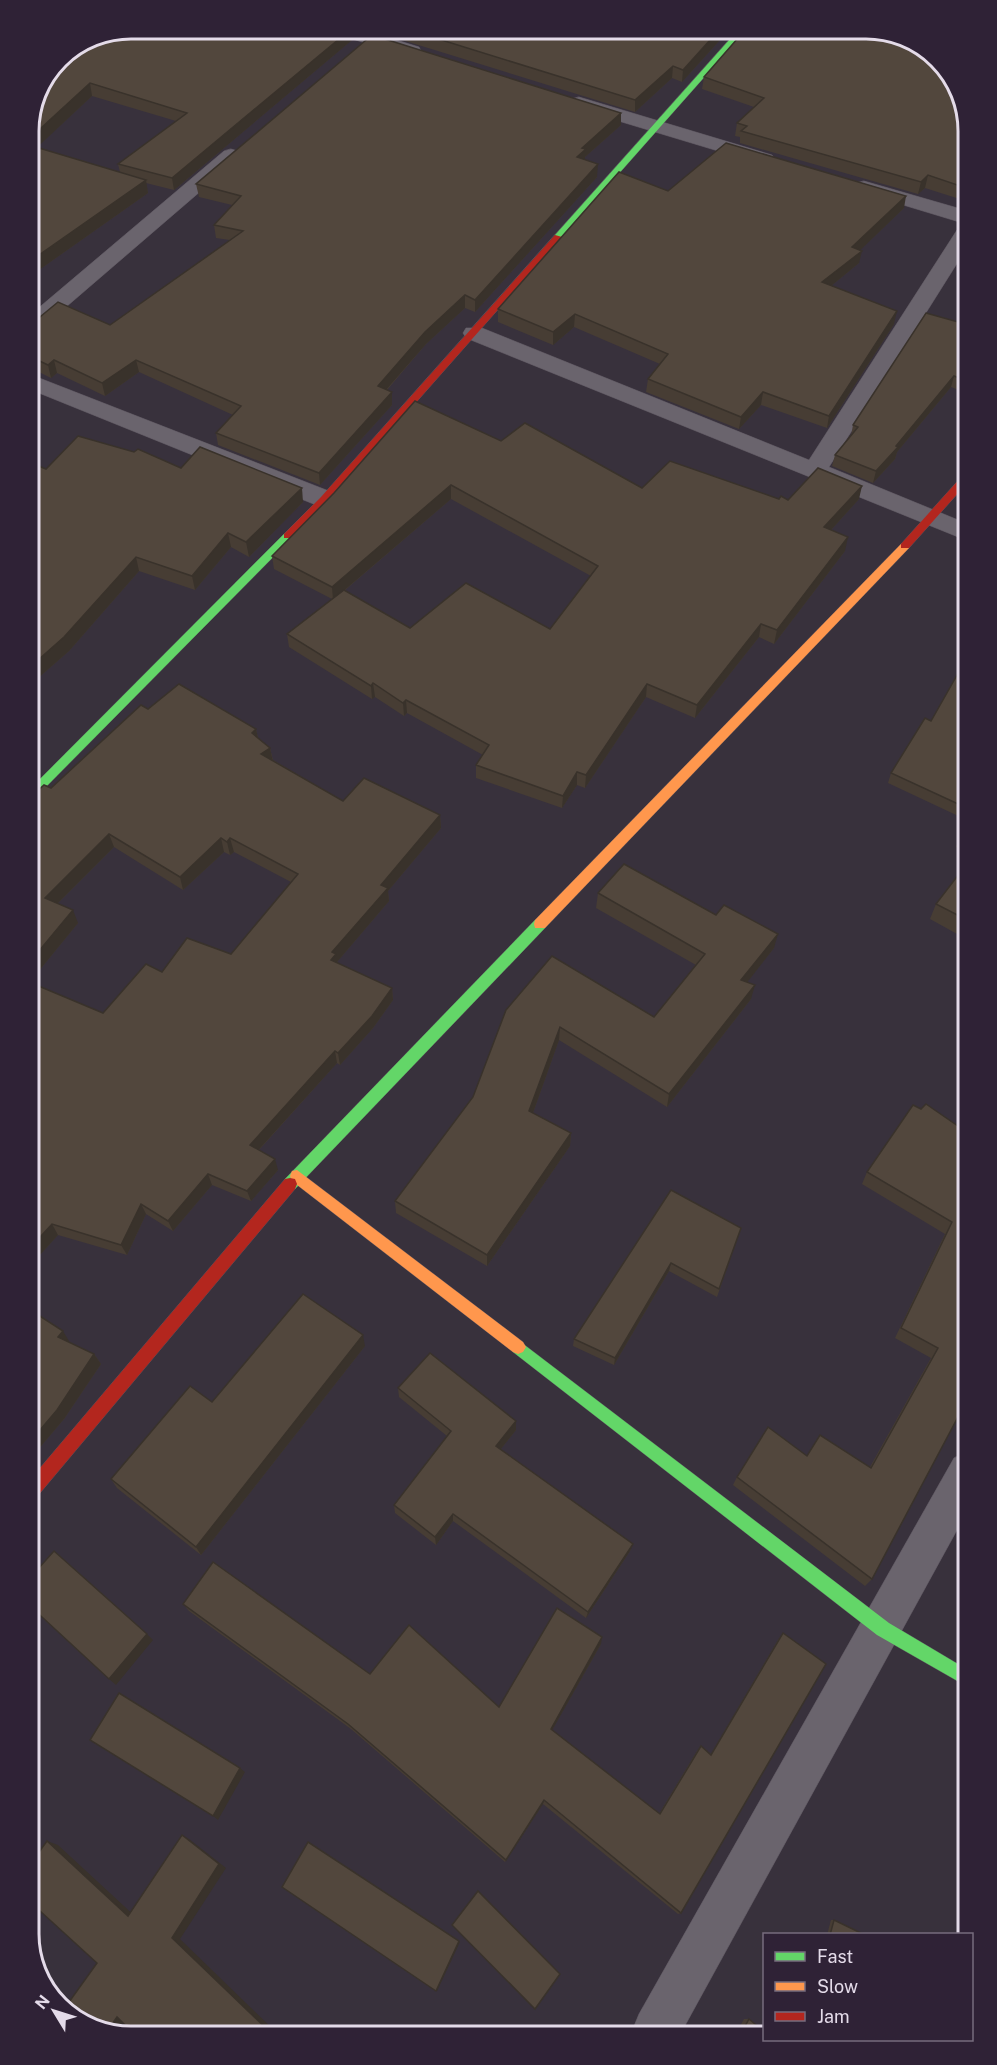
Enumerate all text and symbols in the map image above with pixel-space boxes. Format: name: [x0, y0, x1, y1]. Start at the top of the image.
legend: [763, 1933, 973, 2041]
text: Fast: [817, 1946, 853, 1967]
text: Slow: [817, 1976, 858, 1997]
north arrow: [24, 1981, 84, 2041]
text: N: [31, 1991, 54, 2013]
text: Jam: [817, 2006, 850, 2027]

